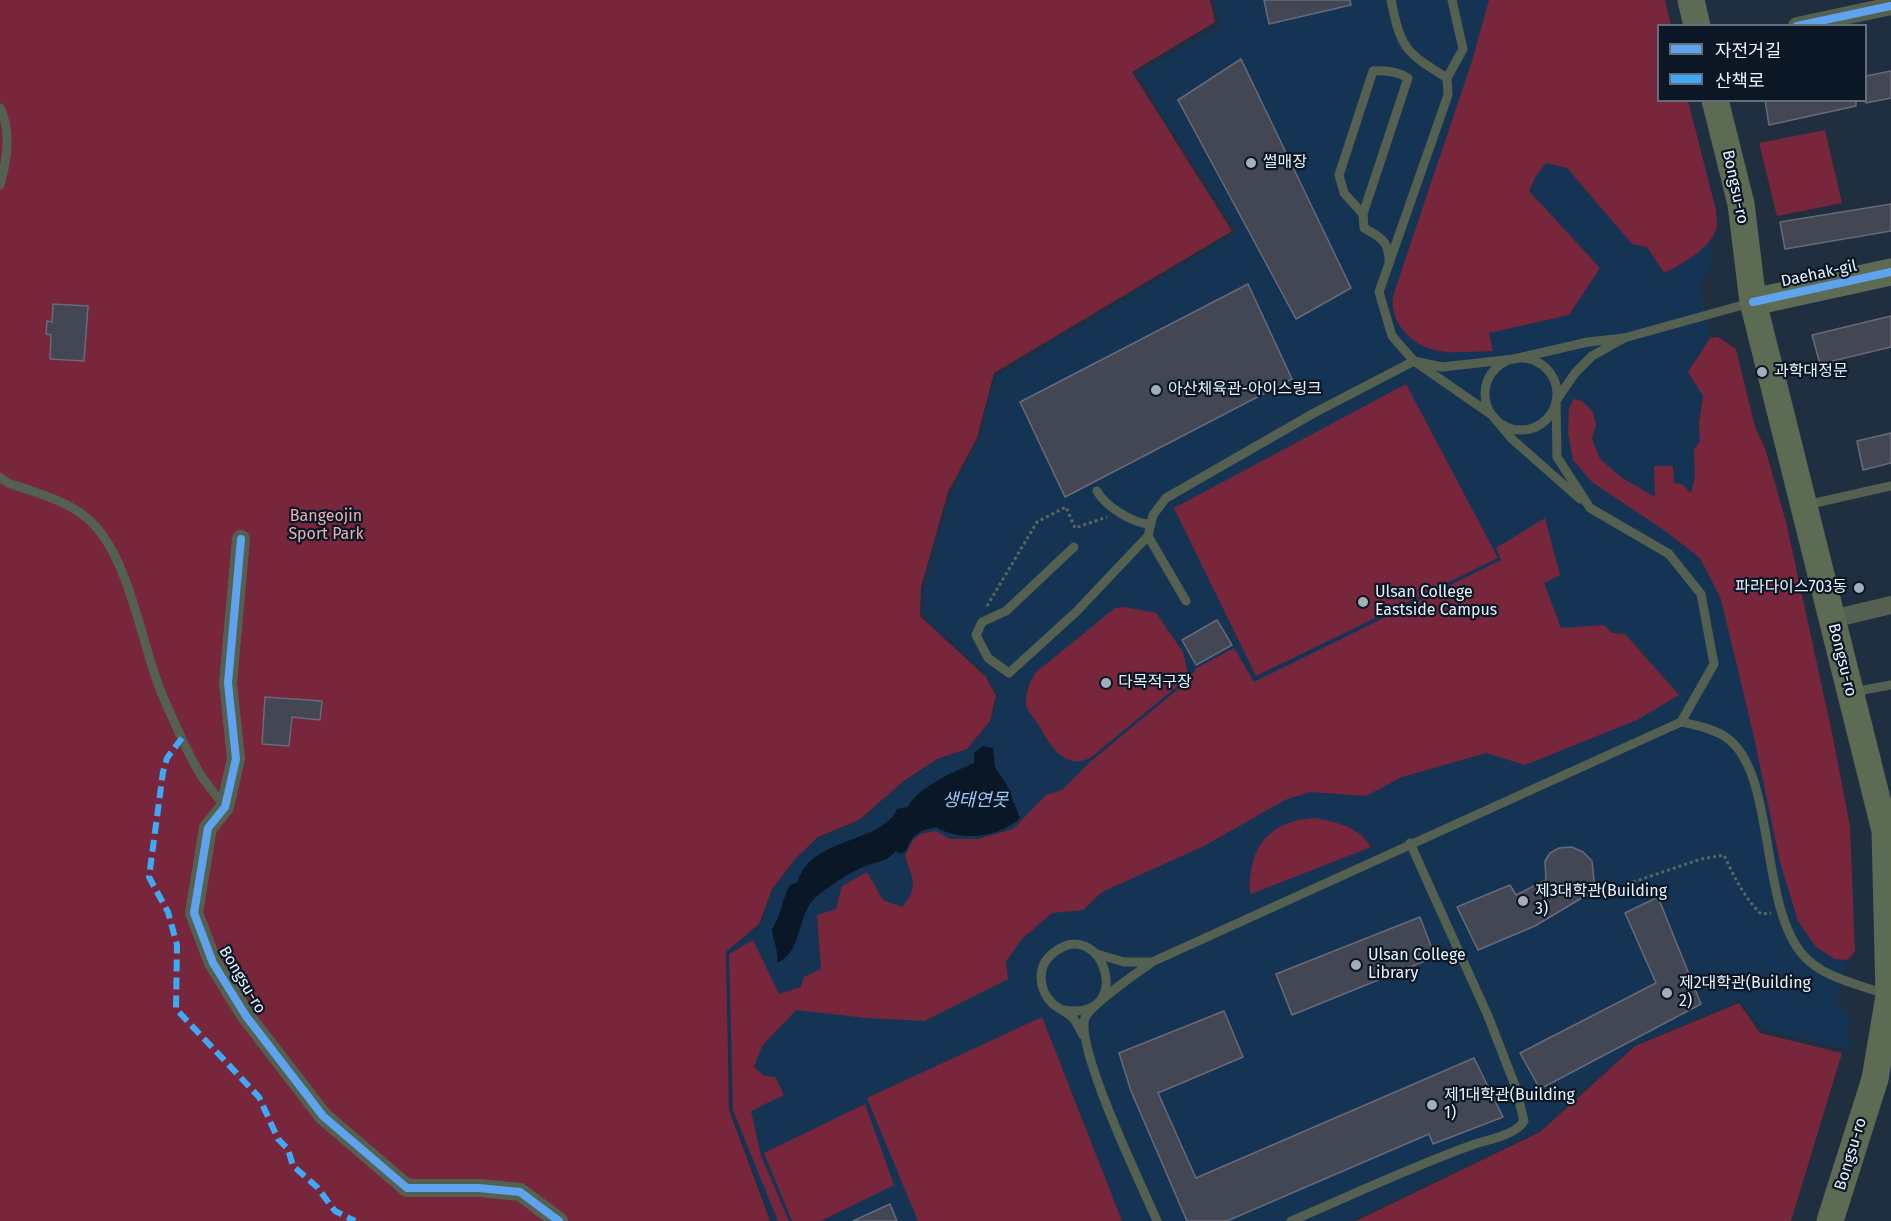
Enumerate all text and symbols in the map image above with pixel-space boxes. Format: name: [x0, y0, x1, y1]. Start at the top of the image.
legend: [1657, 24, 1867, 102]
text: 자전거길: [1715, 40, 1781, 62]
text: 산책로: [1715, 70, 1765, 92]
street label: Bongsu-ro: [1718, 148, 1752, 226]
place label: 썰매장: [1263, 153, 1307, 173]
marker: 썰매장: [1244, 156, 1258, 170]
street label: Daehak-gil: [1779, 257, 1859, 291]
place label: 과학대정문: [1774, 362, 1848, 382]
marker: 과학대정문: [1755, 365, 1769, 379]
place label: 아산체육관-아이스링크: [1168, 380, 1322, 400]
marker: 아산체육관-아이스링크: [1149, 383, 1163, 397]
park label: Bangeojin Sport Park: [288, 507, 364, 545]
place label: 파라다이스703동: [1735, 578, 1847, 598]
marker: 파라다이스703동: [1852, 581, 1866, 595]
place label: Ulsan College Eastside Campus: [1375, 583, 1497, 621]
marker: Ulsan College Eastside Campus: [1356, 595, 1370, 609]
street label: Bongsu-ro: [1824, 621, 1860, 699]
place label: 다목적구장: [1118, 673, 1192, 693]
marker: 다목적구장: [1099, 676, 1113, 690]
water label: 생태연못: [942, 790, 1008, 812]
place label: 제3대학관(Building 3): [1535, 882, 1667, 920]
marker: 제3대학관(Building 3): [1516, 894, 1530, 908]
street label: Bongsu-ro: [214, 943, 270, 1017]
place label: Ulsan College Library: [1368, 946, 1466, 984]
marker: Ulsan College Library: [1349, 958, 1363, 972]
place label: 제2대학관(Building 2): [1679, 974, 1811, 1012]
marker: 제2대학관(Building 2): [1660, 986, 1674, 1000]
place label: 제1대학관(Building 1): [1444, 1086, 1575, 1124]
marker: 제1대학관(Building 1): [1425, 1098, 1439, 1112]
street label: Bongsu-ro: [1831, 1115, 1871, 1193]

